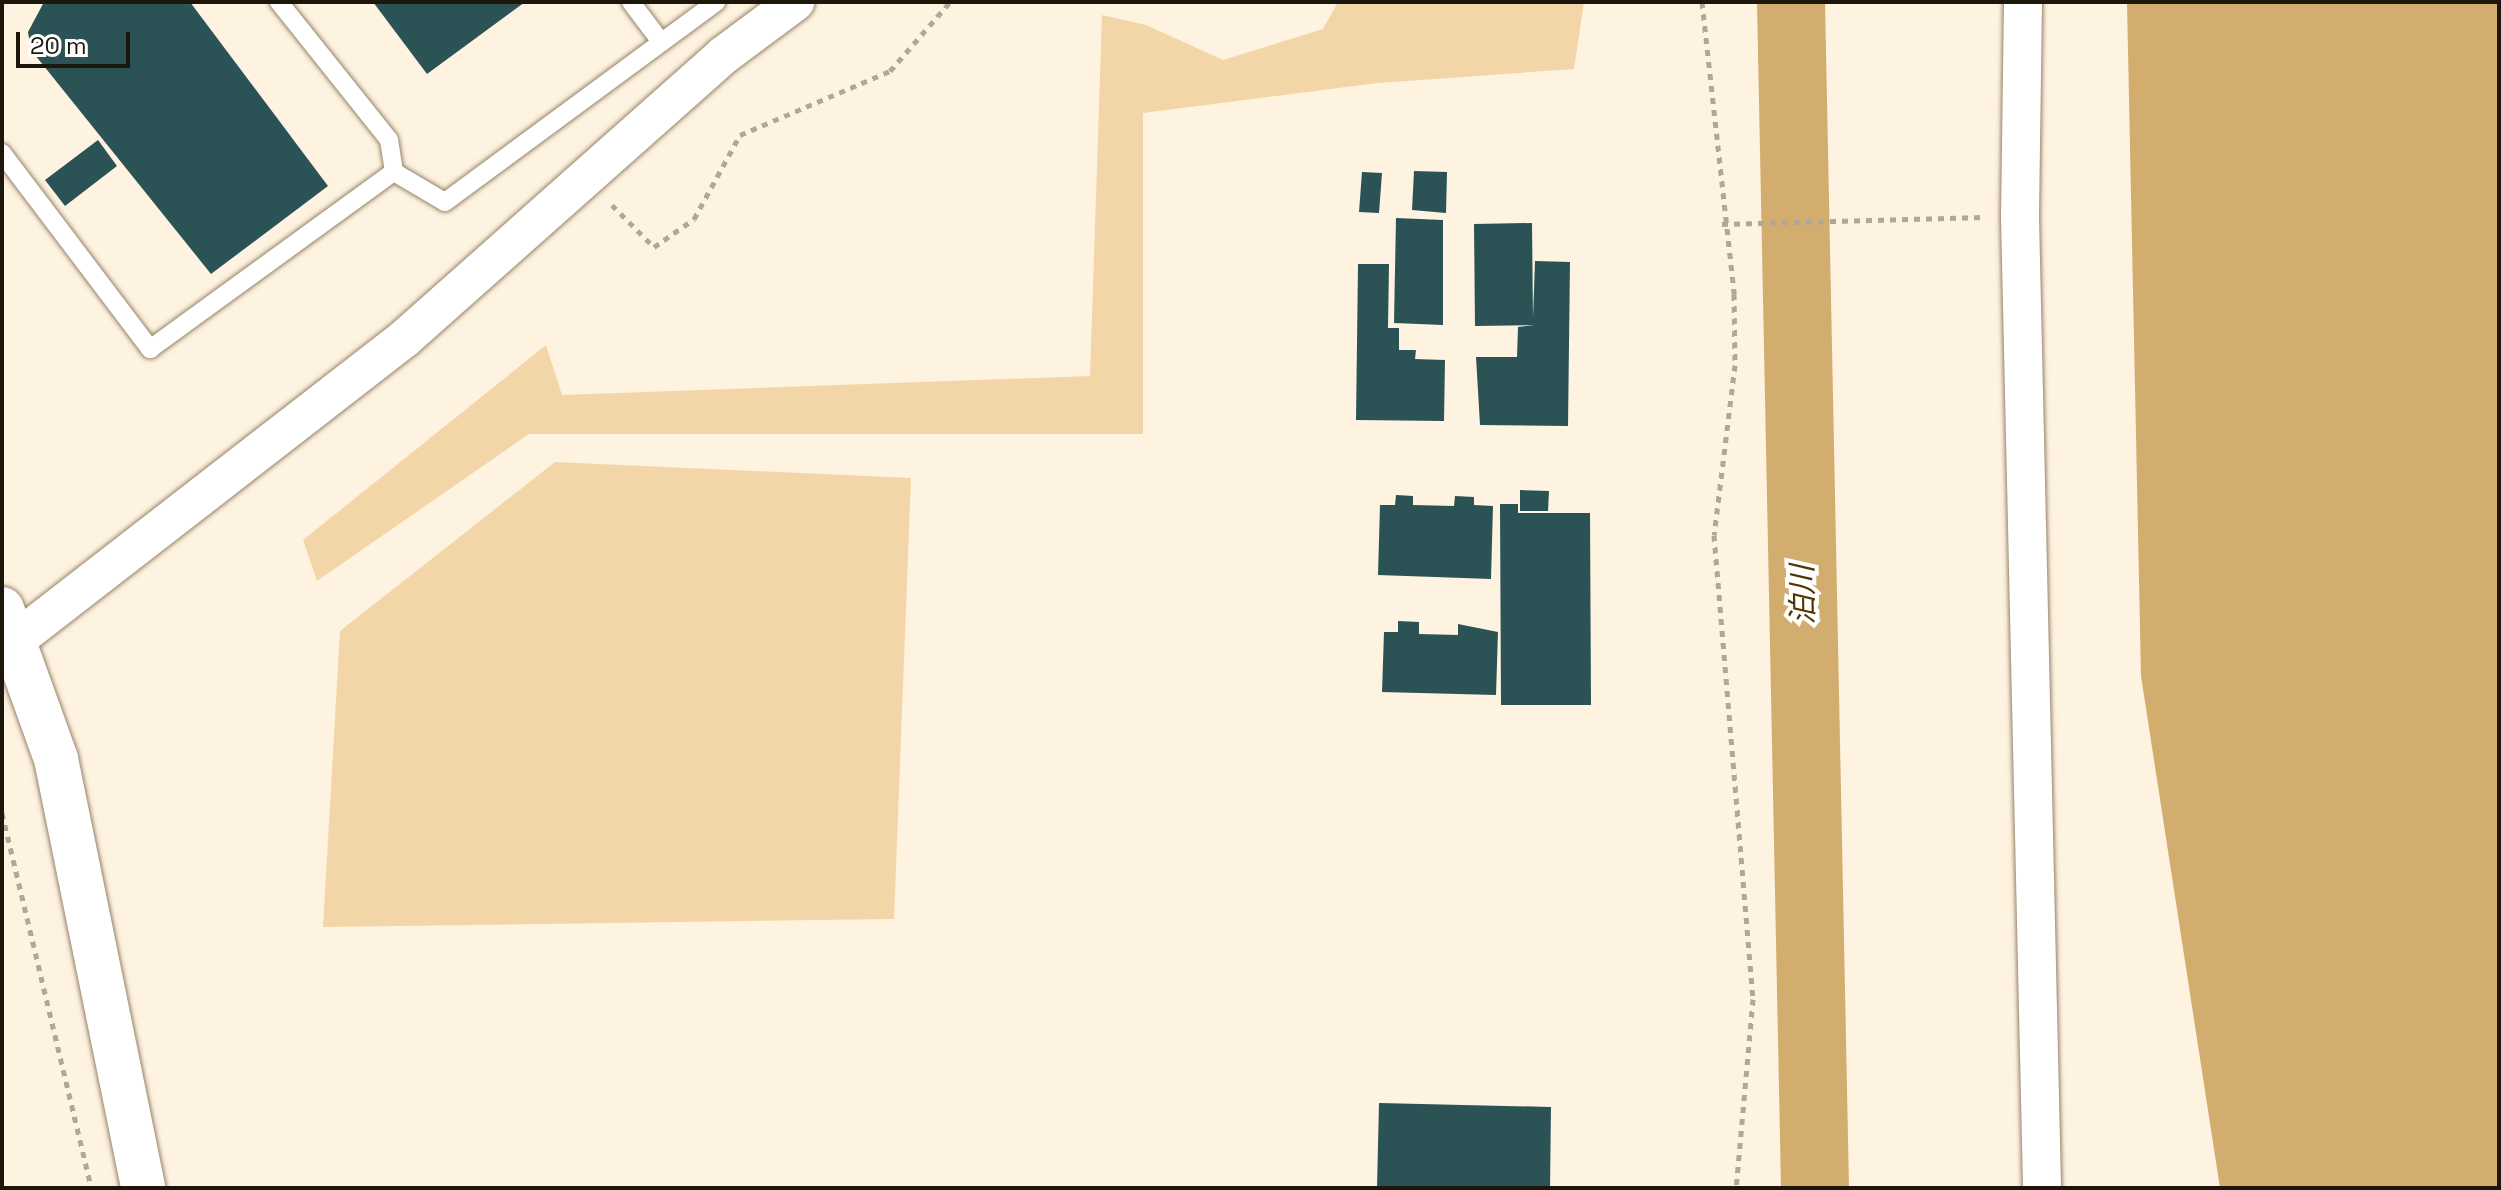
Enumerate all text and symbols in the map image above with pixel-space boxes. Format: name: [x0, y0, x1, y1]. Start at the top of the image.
scale bar: [20, 16, 134, 66]
text: 20 m: [30, 30, 87, 61]
water label: 泊川: [1784, 565, 1822, 625]

